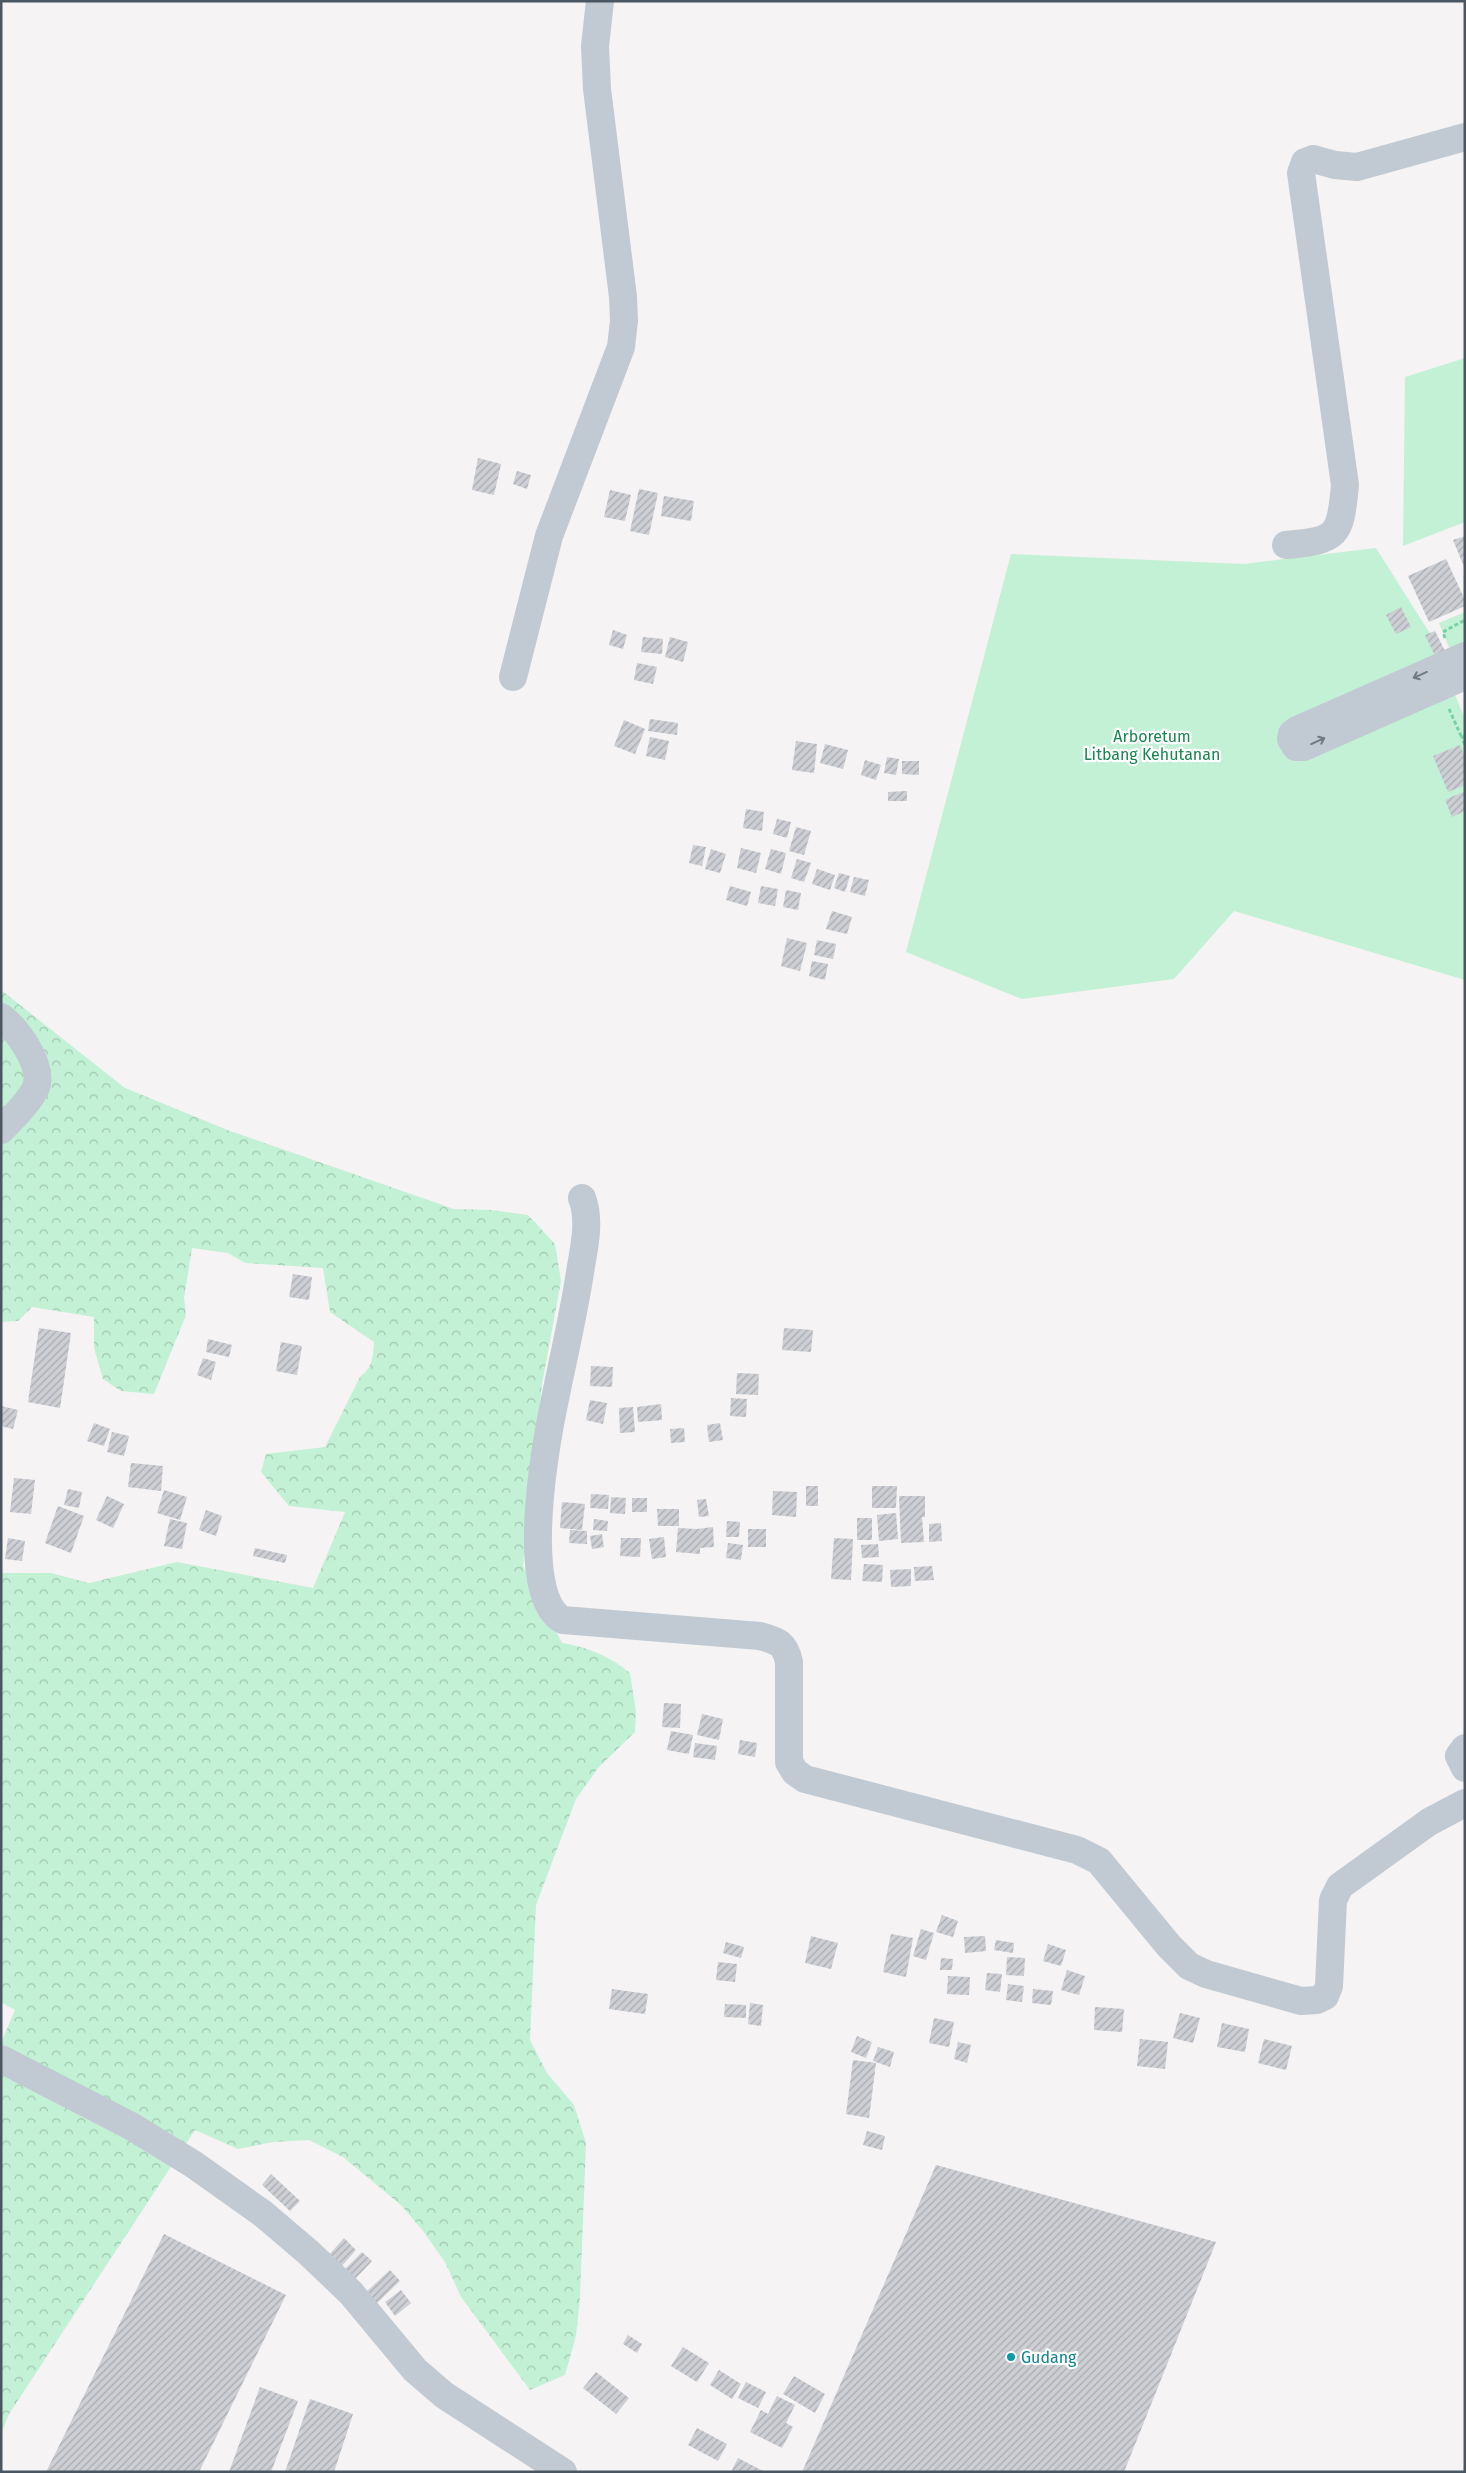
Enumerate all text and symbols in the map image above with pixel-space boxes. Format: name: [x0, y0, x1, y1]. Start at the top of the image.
one-way arrow: [1413, 671, 1428, 681]
park label: Arboretum Litbang Kehutanan: [1084, 727, 1220, 764]
one-way arrow: [1310, 735, 1325, 745]
place label: Gudang: [1021, 2348, 1077, 2367]
marker: Gudang: [1005, 2351, 1017, 2363]

